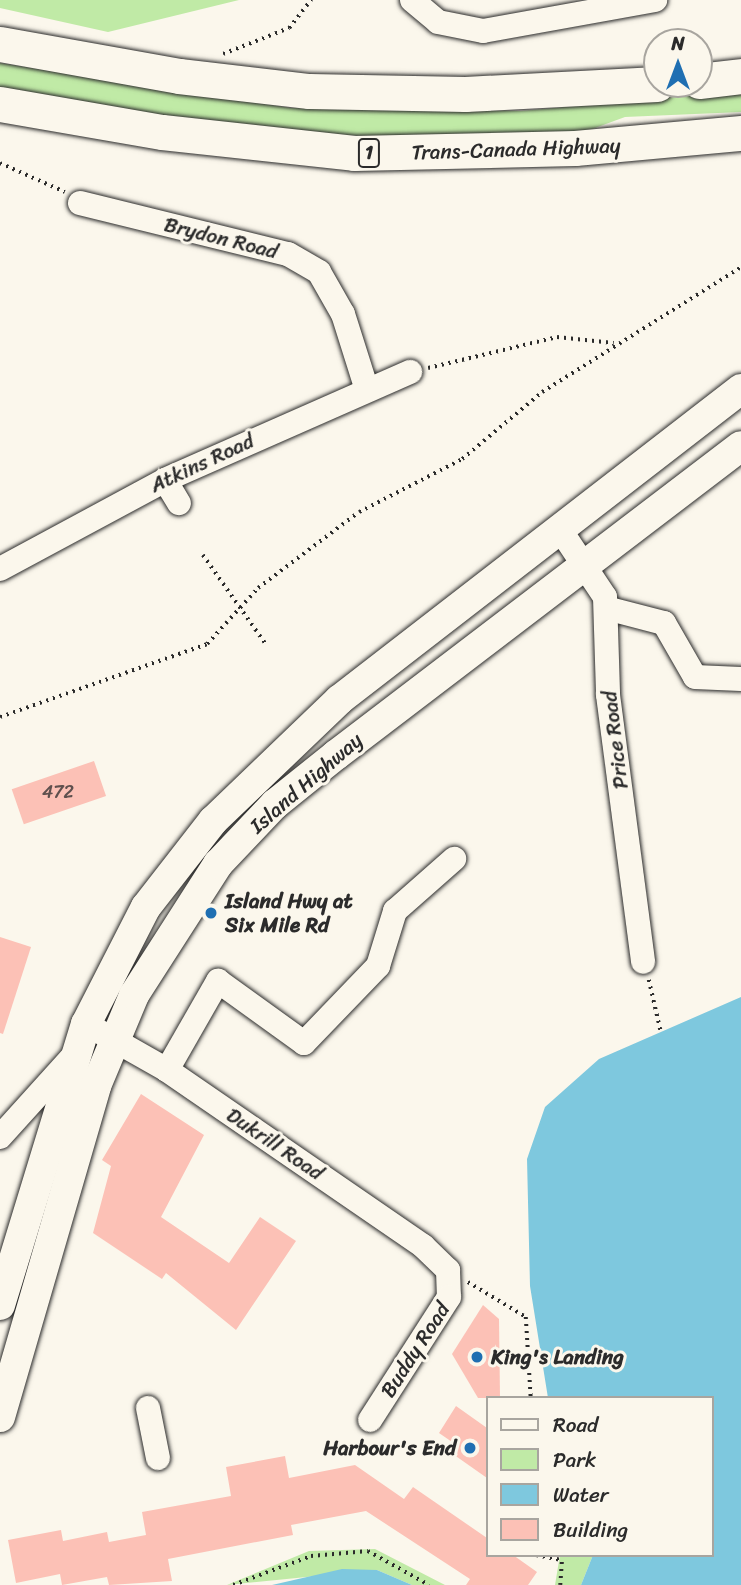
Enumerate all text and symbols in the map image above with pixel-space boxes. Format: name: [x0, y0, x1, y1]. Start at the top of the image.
text: N: [671, 27, 685, 60]
north arrow: [643, 28, 713, 98]
street label: Trans-Canada Highway: [411, 133, 621, 165]
road number: 1: [357, 138, 381, 168]
street label: Brydon Road: [162, 212, 280, 264]
street label: Atkins Road: [146, 428, 258, 498]
street label: Price Road: [596, 689, 634, 791]
street label: Island Highway: [245, 727, 367, 839]
house number: 472: [42, 781, 74, 803]
place label: Island Hwy at Six Mile Rd: [225, 888, 353, 938]
marker: Island Hwy at Six Mile Rd: [203, 905, 219, 921]
street label: Dukrill Road: [222, 1102, 328, 1186]
street label: Buddy Road: [375, 1298, 455, 1402]
place label: King's Landing: [491, 1344, 624, 1370]
marker: King's Landing: [469, 1349, 485, 1365]
legend: [486, 1396, 713, 1557]
text: Road: [553, 1406, 598, 1444]
place label: Harbour's End: [323, 1435, 456, 1461]
marker: Harbour's End: [462, 1440, 478, 1456]
text: Park: [553, 1441, 596, 1479]
text: Water: [553, 1476, 608, 1514]
text: Building: [553, 1511, 628, 1549]

